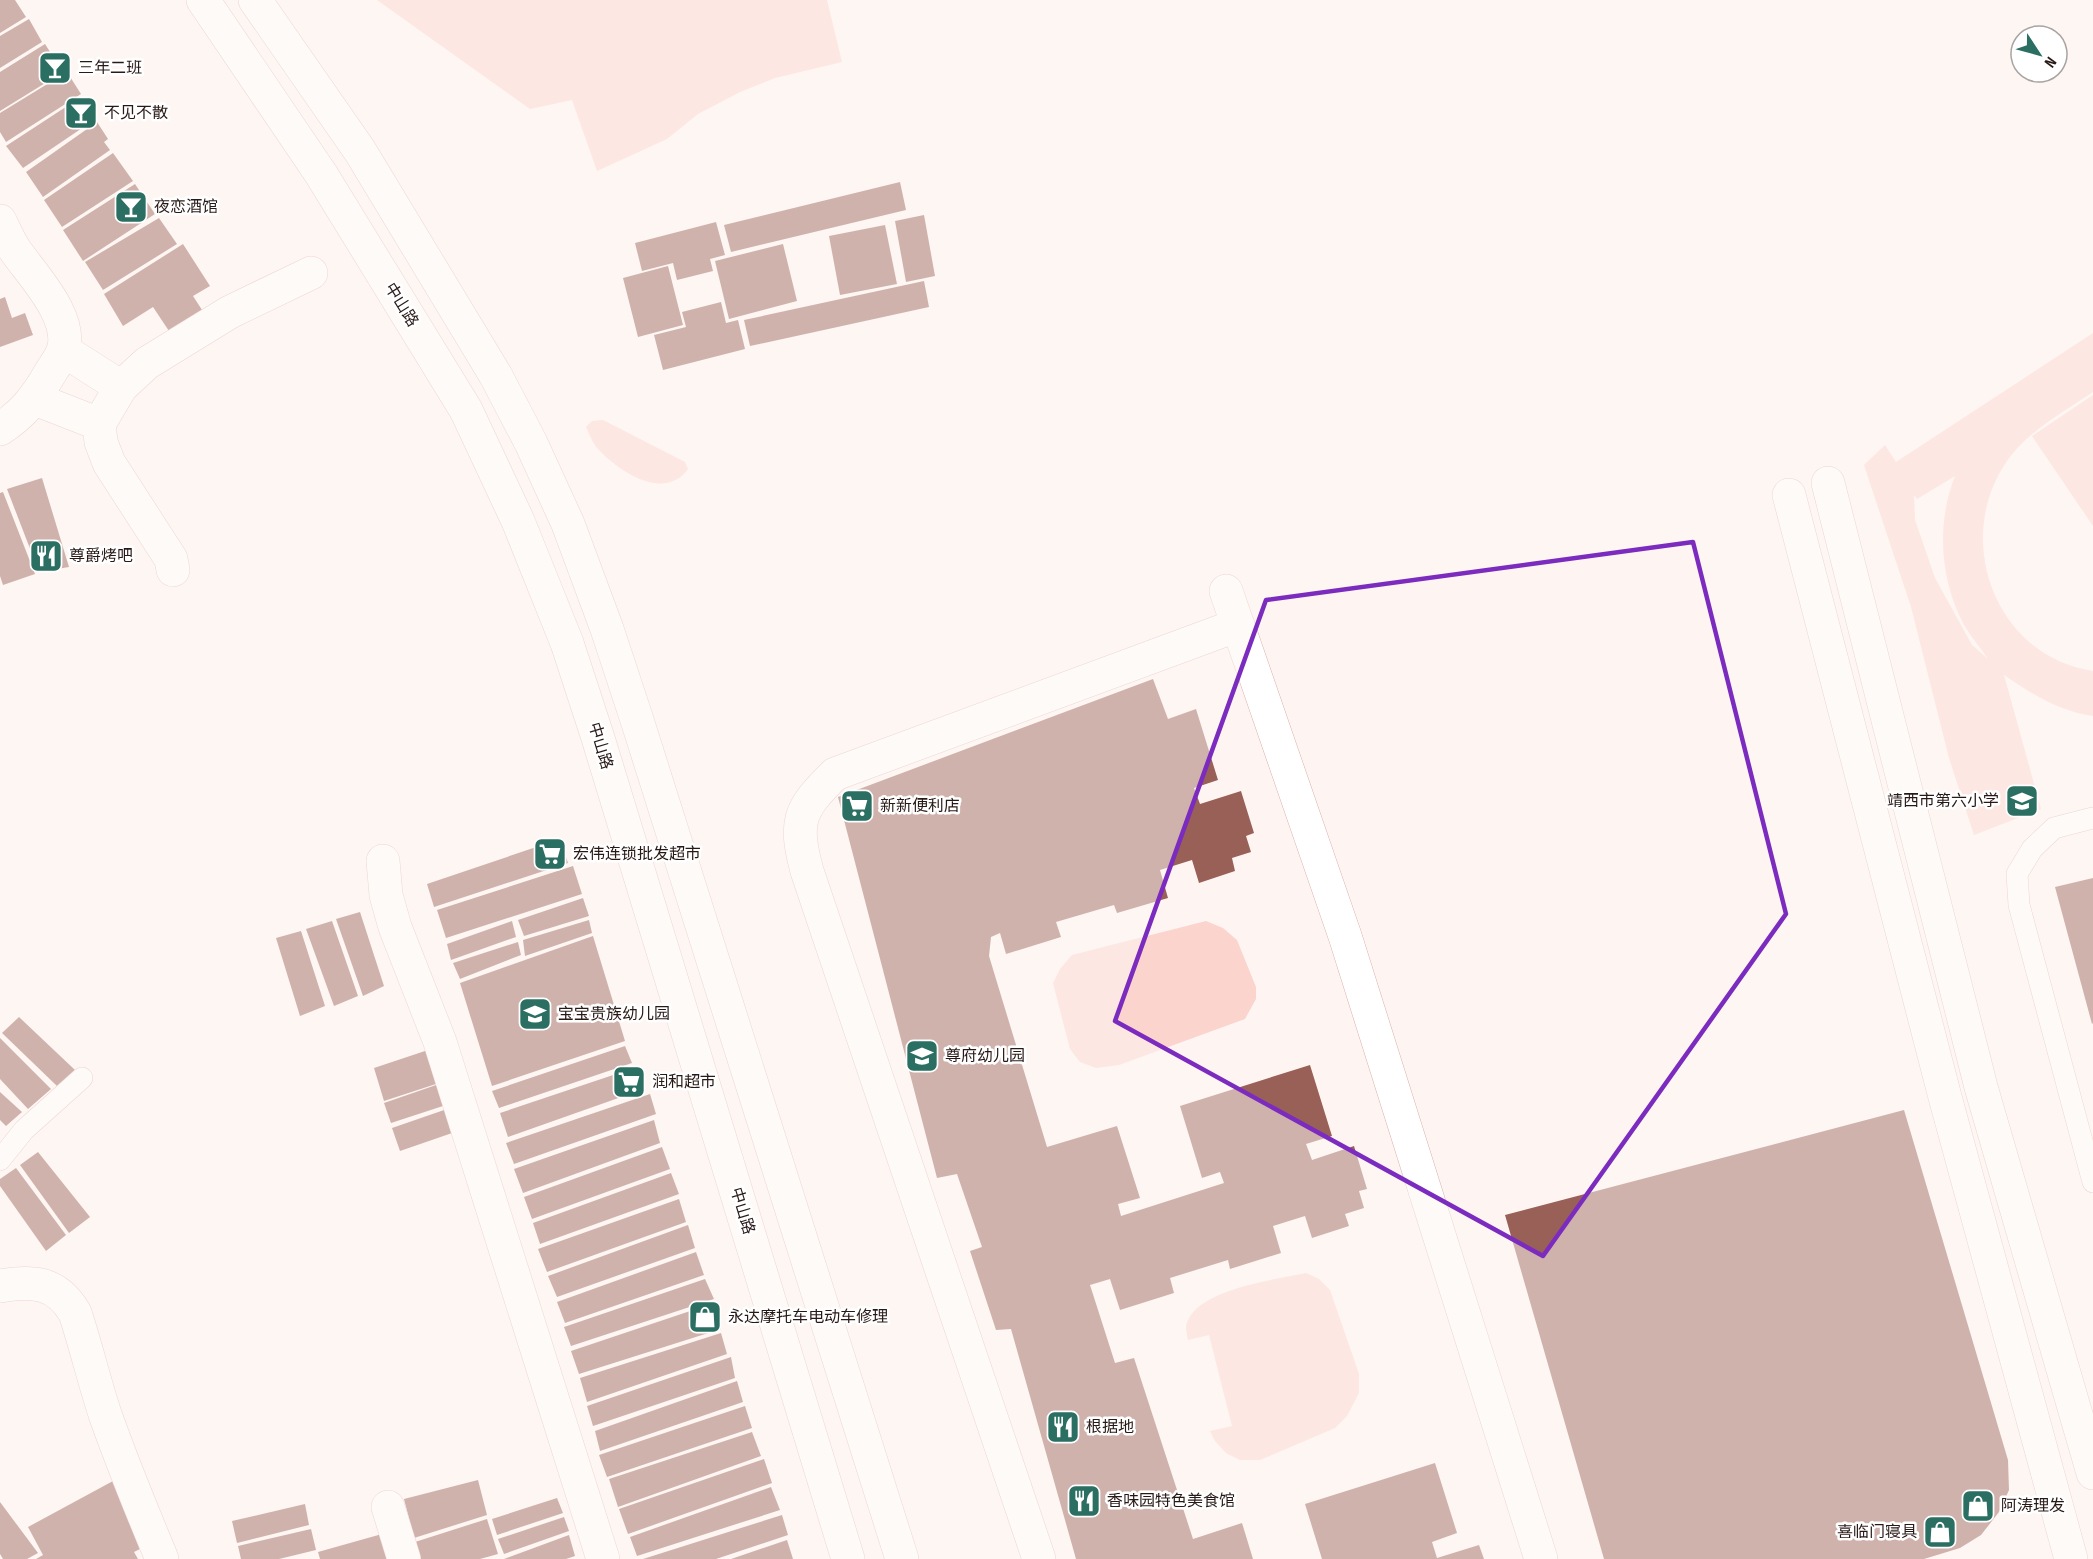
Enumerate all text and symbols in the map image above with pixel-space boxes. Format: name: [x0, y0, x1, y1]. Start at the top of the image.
north arrow: [2009, 24, 2069, 84]
bar icon: 三年二班: [37, 50, 73, 86]
text: N: [2040, 53, 2060, 71]
place label: 三年二班: [78, 59, 142, 78]
bar icon: 不见不散: [63, 95, 99, 131]
place label: 不见不散: [104, 104, 168, 123]
bar icon: 夜恋酒馆: [113, 189, 149, 225]
place label: 夜恋酒馆: [154, 198, 218, 217]
street label: 中山路: [380, 280, 422, 330]
restaurant icon: 尊爵烤吧: [28, 538, 64, 574]
place label: 尊爵烤吧: [69, 547, 133, 566]
street label: 中山路: [584, 720, 616, 772]
school or university icon: 靖西市第六小学: [2004, 783, 2040, 819]
supermarket icon: 新新便利店: [839, 788, 875, 824]
place label: 靖西市第六小学: [1887, 792, 1999, 811]
place label: 新新便利店: [880, 797, 960, 816]
supermarket icon: 宏伟连锁批发超市: [532, 836, 568, 872]
place label: 宏伟连锁批发超市: [573, 845, 701, 864]
school or university icon: 宝宝贵族幼儿园: [517, 996, 553, 1032]
place label: 宝宝贵族幼儿园: [558, 1005, 670, 1024]
school or university icon: 尊府幼儿园: [904, 1038, 940, 1074]
place label: 尊府幼儿园: [945, 1047, 1025, 1066]
supermarket icon: 润和超市: [611, 1064, 647, 1100]
place label: 润和超市: [652, 1073, 716, 1092]
street label: 中山路: [726, 1185, 758, 1237]
shop icon: 永达摩托车电动车修理: [687, 1299, 723, 1335]
place label: 永达摩托车电动车修理: [728, 1308, 888, 1327]
restaurant icon: 根据地: [1045, 1409, 1081, 1445]
place label: 根据地: [1086, 1418, 1134, 1437]
restaurant icon: 香味园特色美食馆: [1066, 1483, 1102, 1519]
shop icon: 阿涛理发: [1960, 1488, 1996, 1524]
place label: 香味园特色美食馆: [1107, 1492, 1235, 1511]
place label: 阿涛理发: [2001, 1497, 2065, 1516]
shop icon: 喜临门寝具: [1922, 1514, 1958, 1550]
place label: 喜临门寝具: [1837, 1523, 1917, 1542]

